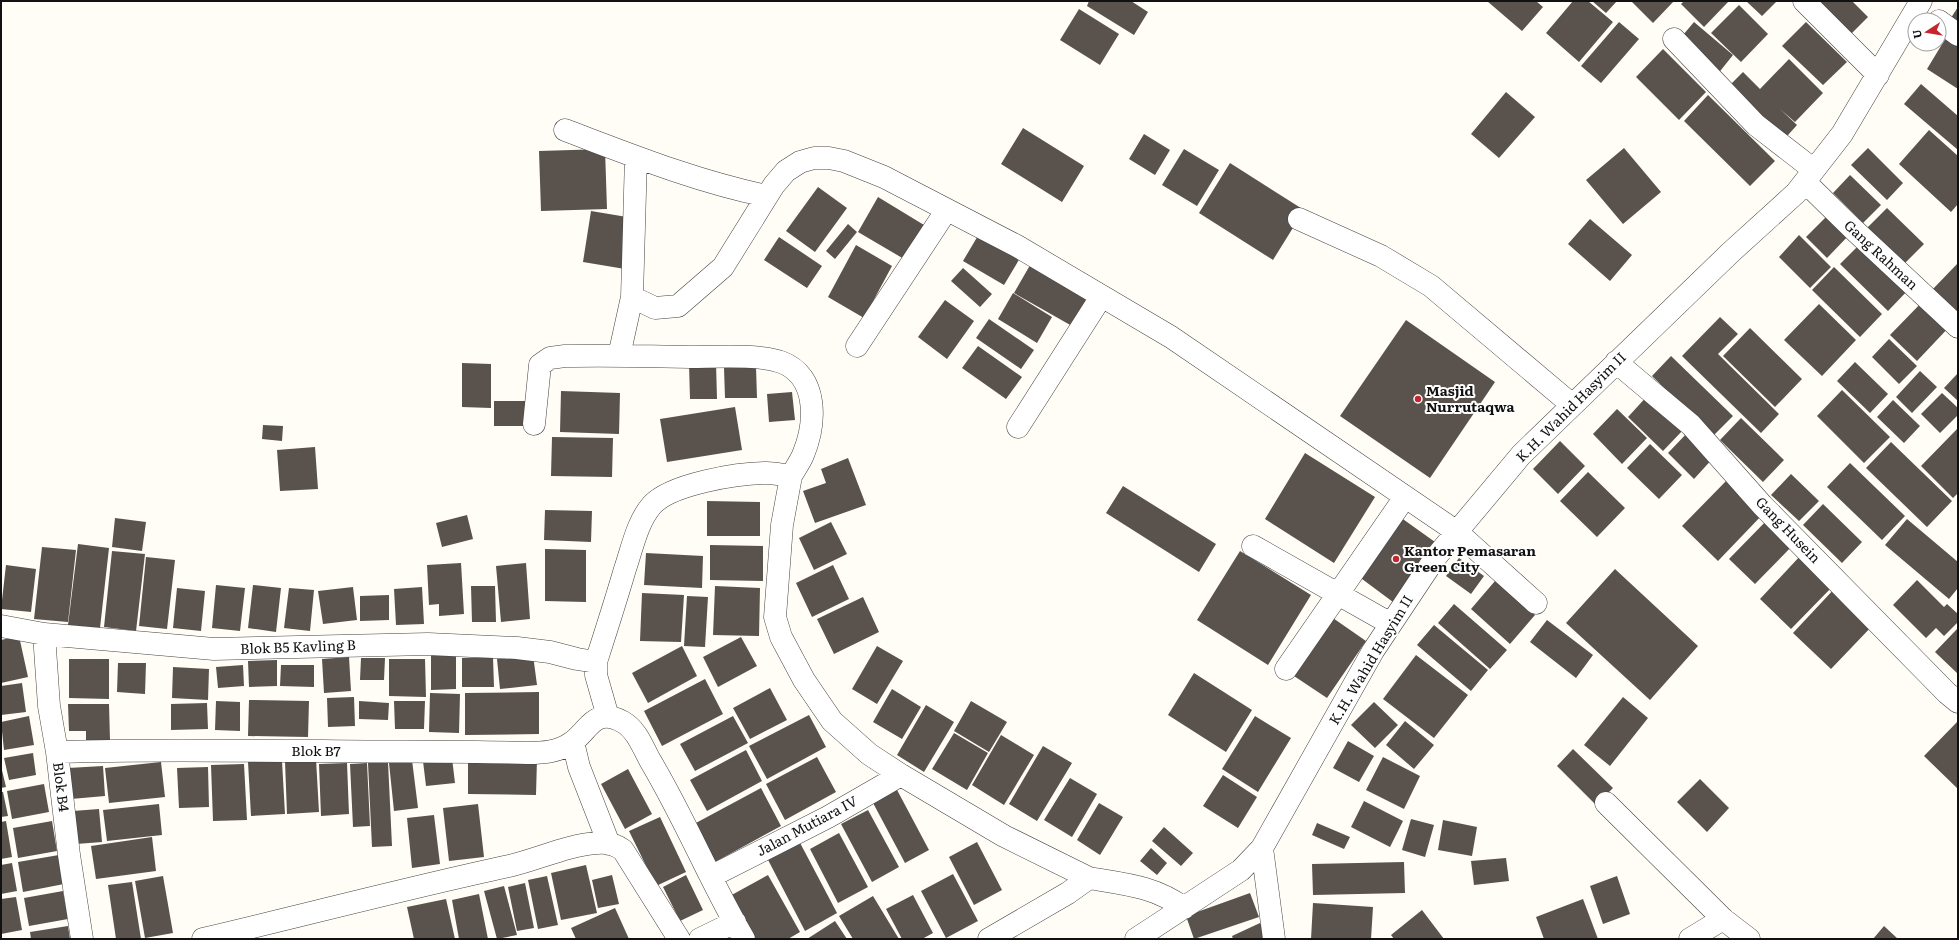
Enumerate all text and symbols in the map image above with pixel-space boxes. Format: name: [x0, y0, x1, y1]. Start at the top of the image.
north arrow: [1907, 12, 1947, 52]
text: U: [1907, 28, 1925, 40]
street label: Gang Rahman: [1840, 215, 1923, 294]
street label: K.H. Wahid Hasyim II: [1511, 347, 1630, 466]
place label: Masjid Nurrutaqwa: [1426, 380, 1515, 416]
marker: Masjid Nurrutaqwa: [1413, 394, 1423, 404]
street label: Gang Husein: [1752, 492, 1826, 567]
place label: Kantor Pemasaran Green City: [1404, 540, 1536, 576]
marker: Kantor Pemasaran Green City: [1391, 554, 1401, 564]
street label: K.H. Wahid Hasyim II: [1323, 591, 1417, 728]
street label: Blok B5 Kavling B: [240, 634, 356, 658]
street label: Blok B7: [291, 740, 341, 760]
street label: Blok B4: [49, 761, 75, 813]
street label: Jalan Mutiara IV: [753, 790, 861, 860]

